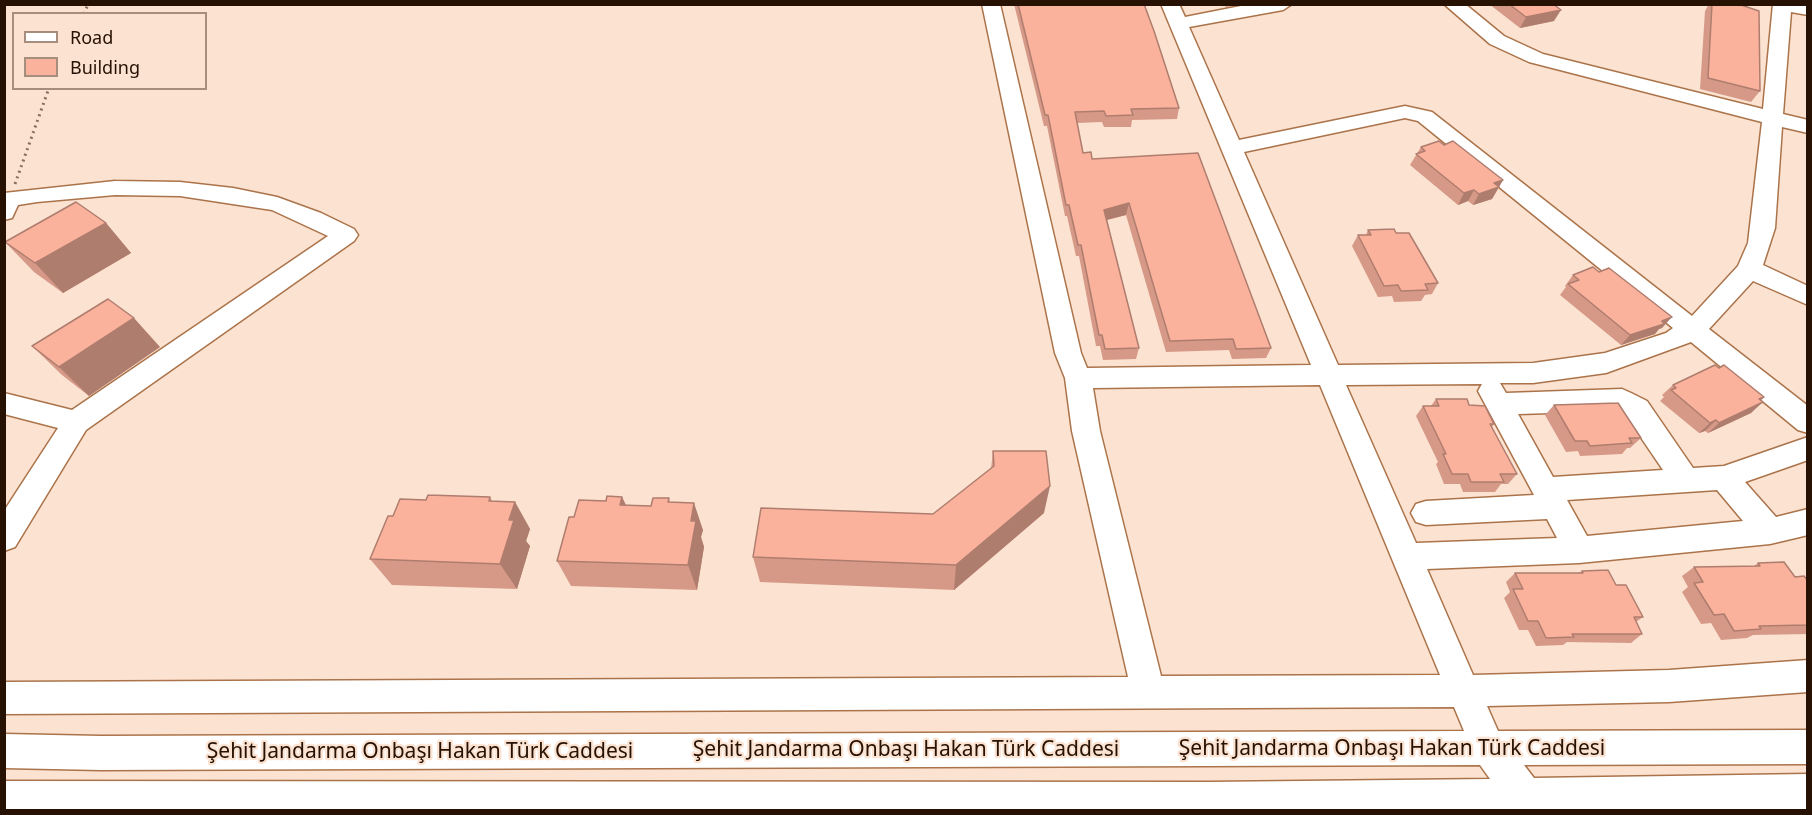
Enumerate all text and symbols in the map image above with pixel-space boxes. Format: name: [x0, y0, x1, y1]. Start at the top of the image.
legend: [12, 12, 207, 90]
text: Road: [70, 25, 113, 49]
text: Building: [70, 55, 140, 79]
street label: Şehit Jandarma Onbaşı Hakan Türk Caddesi: [1179, 736, 1605, 762]
street label: Şehit Jandarma Onbaşı Hakan Türk Caddesi: [693, 737, 1119, 763]
street label: Şehit Jandarma Onbaşı Hakan Türk Caddesi: [207, 739, 633, 765]

